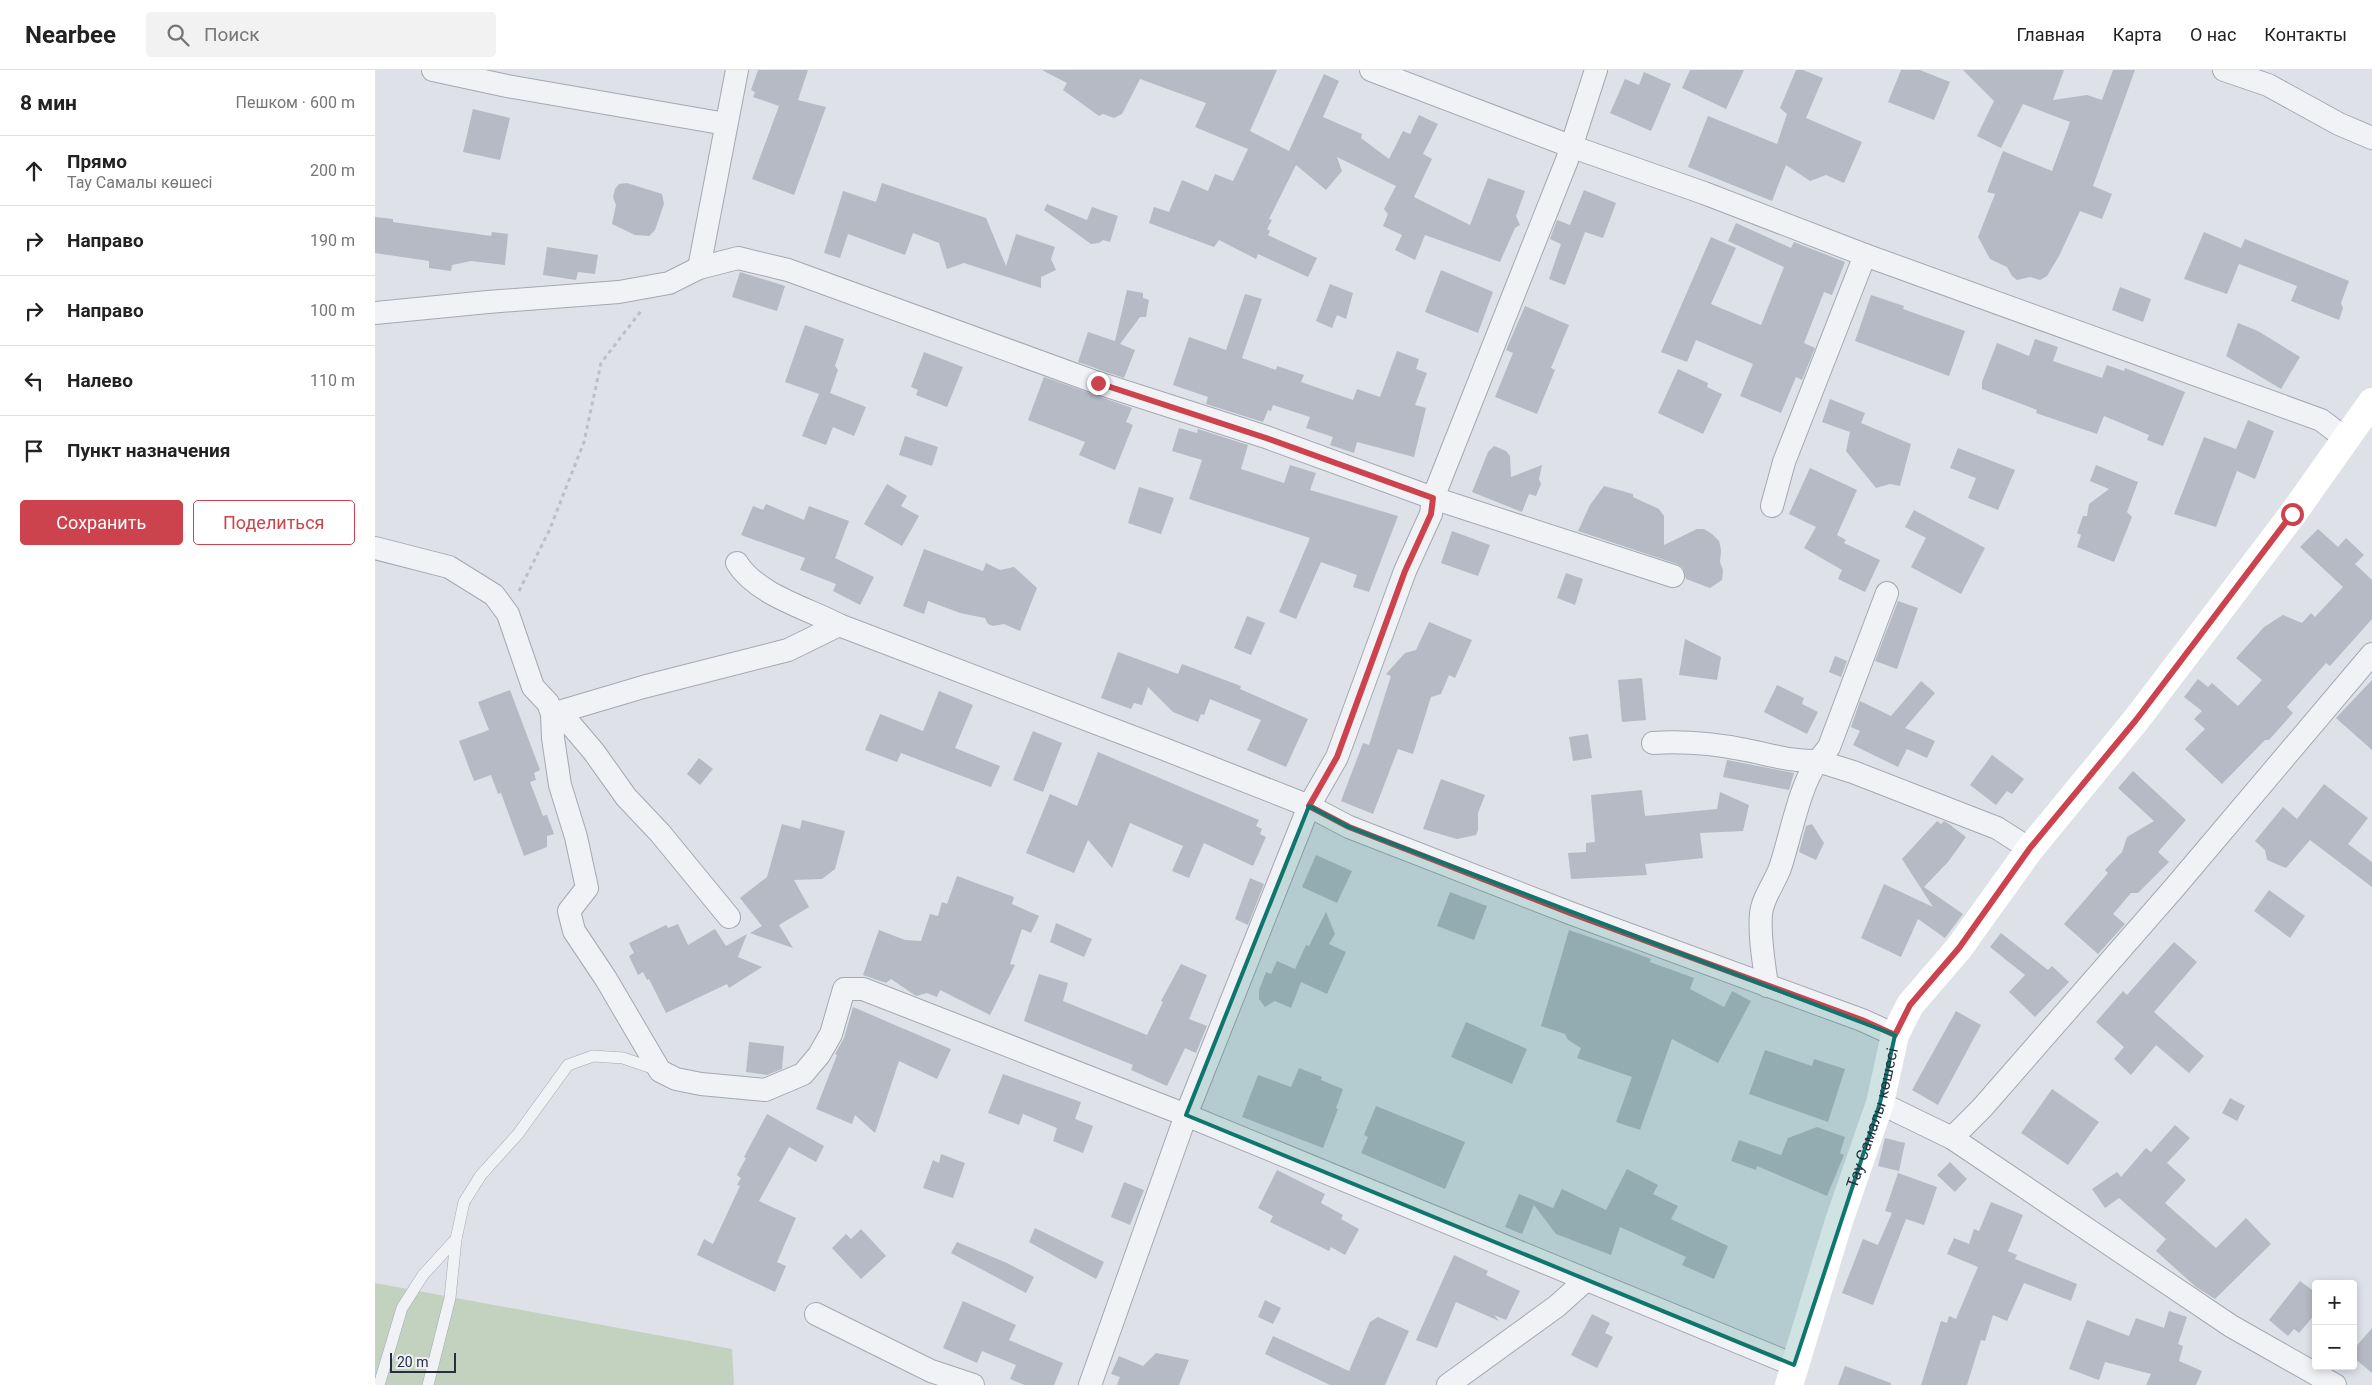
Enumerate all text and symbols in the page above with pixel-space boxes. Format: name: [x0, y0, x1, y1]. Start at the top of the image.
search box: [146, 12, 496, 57]
text: Nearbee: [25, 21, 116, 49]
icon: search: [164, 21, 192, 49]
text: Поиск: [204, 23, 260, 46]
text: Главная: [2016, 24, 2085, 45]
text: Карта: [2113, 24, 2162, 45]
text: О нас: [2190, 24, 2236, 45]
text: Контакты: [2264, 24, 2347, 45]
text: 8 мин: [20, 91, 77, 115]
text: Пешком · 600 m: [236, 93, 355, 112]
text: Прямо: [67, 150, 127, 173]
icon: ahead: [20, 157, 48, 185]
text: 200 m: [310, 161, 355, 180]
text: Тау Самалы көшесі: [67, 173, 212, 192]
icon: right: [20, 227, 48, 255]
text: Направо: [67, 229, 144, 252]
text: 190 m: [310, 231, 355, 250]
icon: right: [20, 297, 48, 325]
text: Направо: [67, 299, 144, 322]
text: 100 m: [310, 301, 355, 320]
icon: left: [20, 367, 48, 395]
text: Налево: [67, 369, 133, 392]
text: 110 m: [310, 371, 355, 390]
route end: [1087, 372, 1110, 395]
icon: arrive: [20, 437, 48, 465]
text: Пункт назначения: [67, 439, 230, 462]
button: Сохранить: [20, 500, 183, 545]
button: Поделиться: [193, 500, 355, 545]
route start: [2281, 503, 2304, 526]
street label: Тау Самалы көшесі: [1842, 1046, 1902, 1190]
map controls: [2312, 1280, 2357, 1370]
button: +: [2312, 1280, 2357, 1325]
button: −: [2312, 1325, 2357, 1370]
scale bar: [390, 1350, 456, 1373]
text: 20 m: [397, 1354, 429, 1370]

